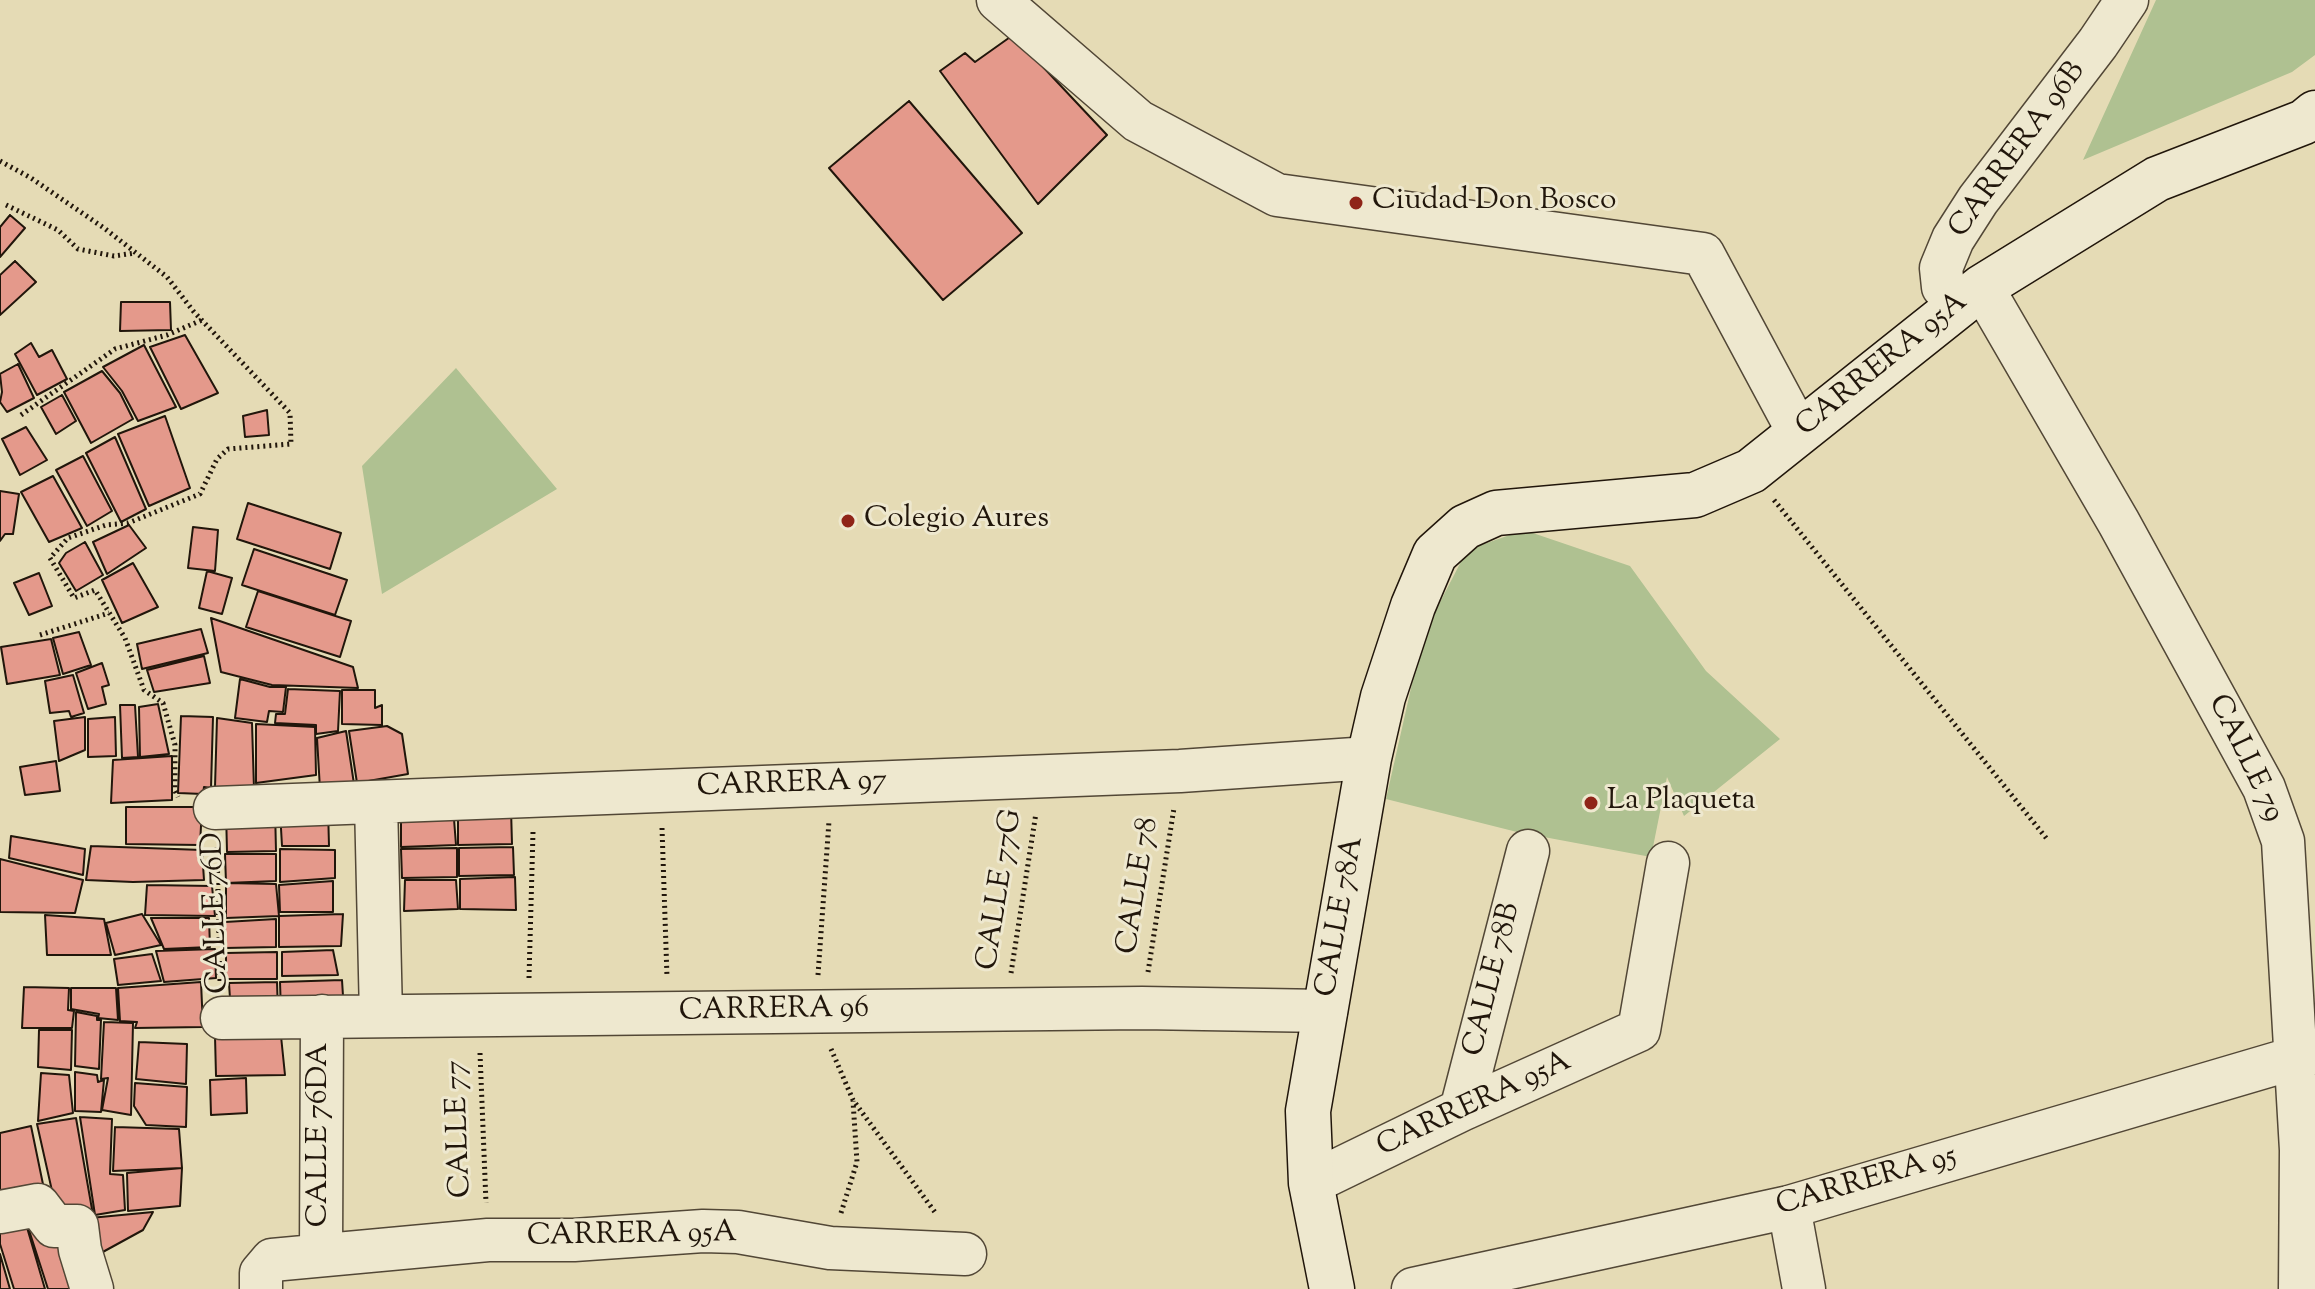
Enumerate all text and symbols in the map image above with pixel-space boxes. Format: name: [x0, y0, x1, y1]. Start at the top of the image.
street label: CARRERA 96B: [1943, 56, 2095, 246]
place label: Ciudad Don Bosco: [1372, 185, 1616, 221]
marker: Ciudad Don Bosco: [1347, 194, 1365, 212]
street label: CARRERA 95A: [1790, 286, 1976, 446]
place label: Colegio Aures: [864, 503, 1049, 539]
marker: Colegio Aures: [839, 512, 857, 530]
street label: CALLE 79: [2198, 690, 2290, 828]
street label: CARRERA 97: [696, 765, 888, 807]
place label: La Plaqueta: [1607, 785, 1756, 821]
marker: La Plaqueta: [1582, 794, 1600, 812]
street label: CALLE 77G: [972, 807, 1032, 973]
street label: CALLE 78: [1111, 815, 1169, 957]
street label: CALLE 76D: [197, 832, 239, 994]
street label: CALLE 78A: [1310, 834, 1374, 1000]
street label: CALLE 78B: [1458, 900, 1530, 1060]
street label: CARRERA 96: [679, 992, 869, 1032]
street label: CALLE 76DA: [303, 1043, 339, 1227]
street label: CARRERA 95A: [1372, 1045, 1578, 1167]
street label: CALLE 77: [441, 1059, 481, 1199]
street label: CARRERA 95: [1773, 1140, 1961, 1226]
street label: CARRERA 95A: [527, 1217, 737, 1257]

